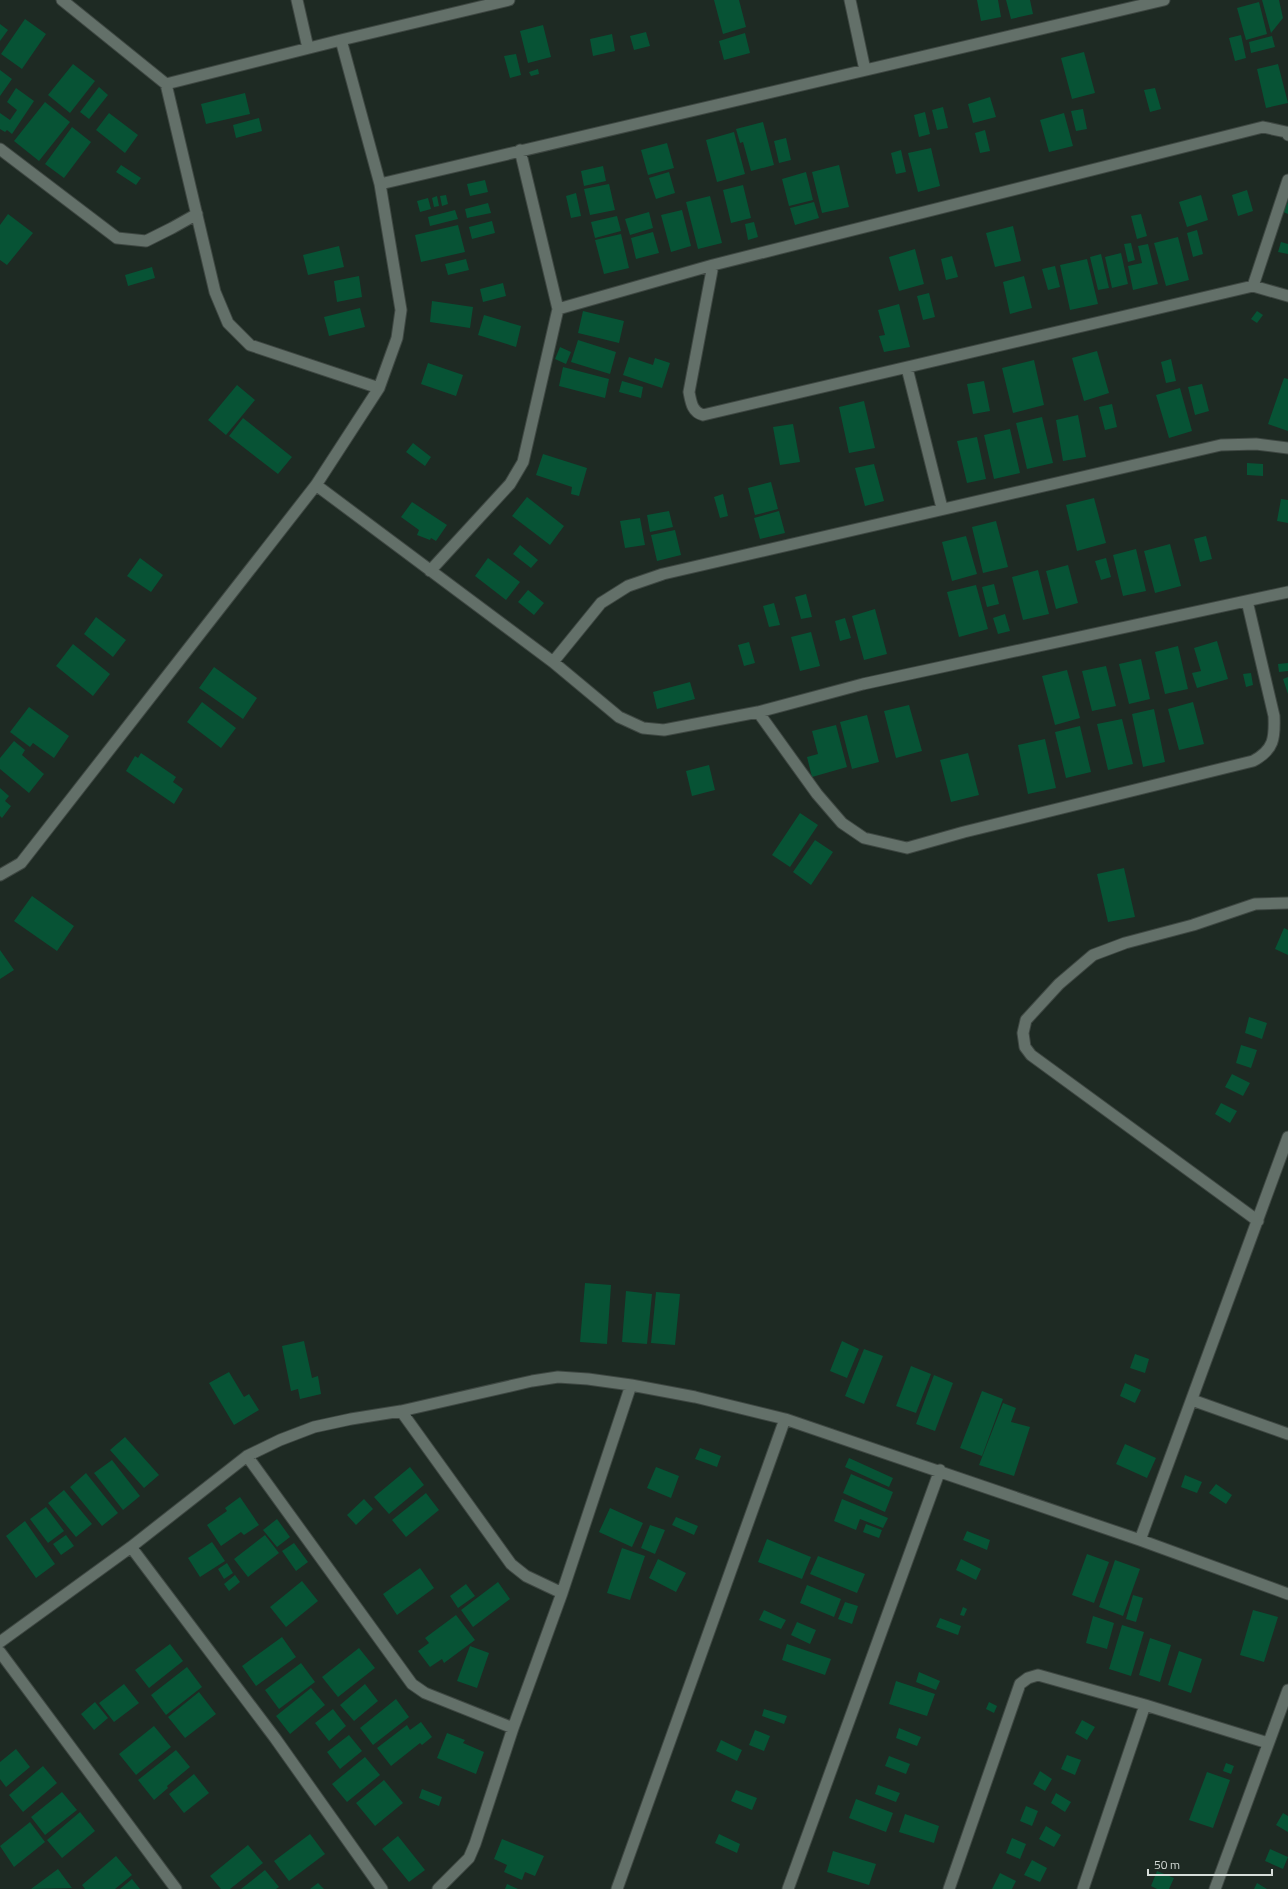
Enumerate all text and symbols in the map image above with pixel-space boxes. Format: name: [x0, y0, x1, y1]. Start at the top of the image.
scale bar: [1148, 1851, 1272, 1877]
text: 50 m: [1154, 1855, 1180, 1874]

